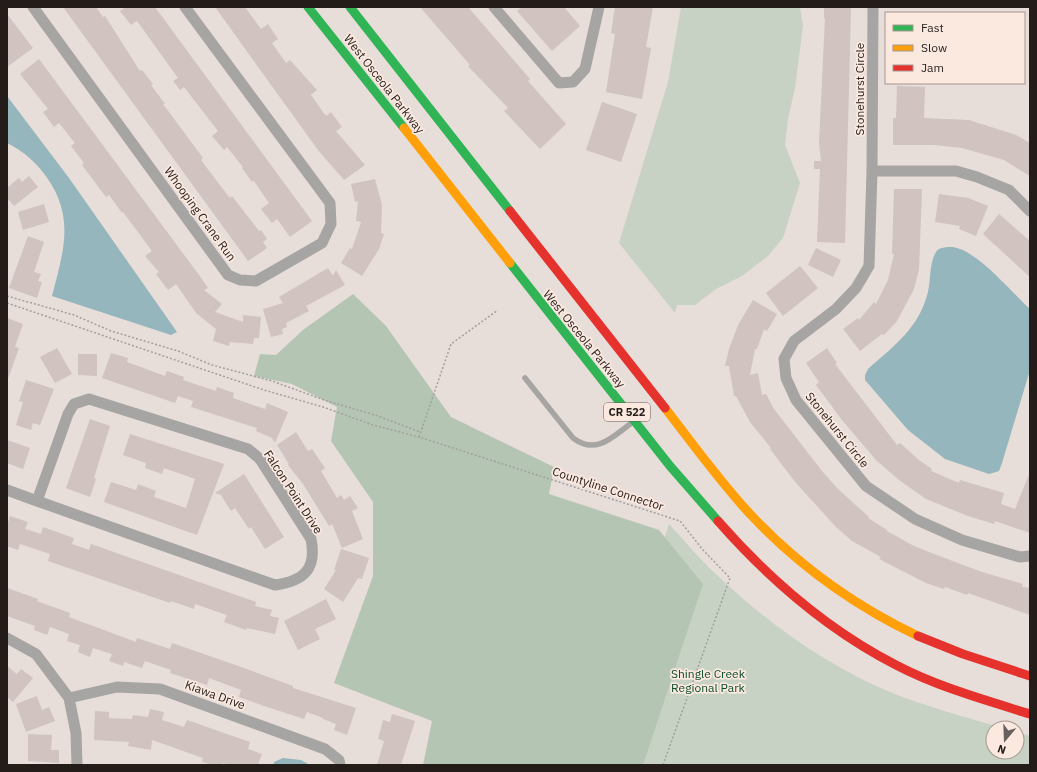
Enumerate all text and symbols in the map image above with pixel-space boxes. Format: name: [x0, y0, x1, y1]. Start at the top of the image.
legend: [885, 12, 1025, 84]
text: Fast: [921, 20, 944, 35]
street label: West Osceola Parkway: [341, 31, 428, 136]
text: Slow: [921, 40, 947, 55]
street label: Stonehurst Circle: [852, 42, 867, 135]
text: Jam: [921, 60, 944, 75]
street label: Whooping Crane Run: [161, 164, 240, 264]
street label: West Osceola Parkway: [540, 287, 629, 391]
street label: Stonehurst Circle: [802, 389, 873, 471]
road number: CR 522: [604, 403, 650, 421]
street label: Falcon Point Drive: [261, 447, 326, 537]
street label: Countyline Connector: [551, 463, 666, 514]
park label: Shingle Creek Regional Park: [671, 666, 746, 695]
street label: Kiawa Drive: [183, 677, 248, 713]
north arrow: [985, 720, 1025, 760]
text: N: [996, 742, 1008, 757]

